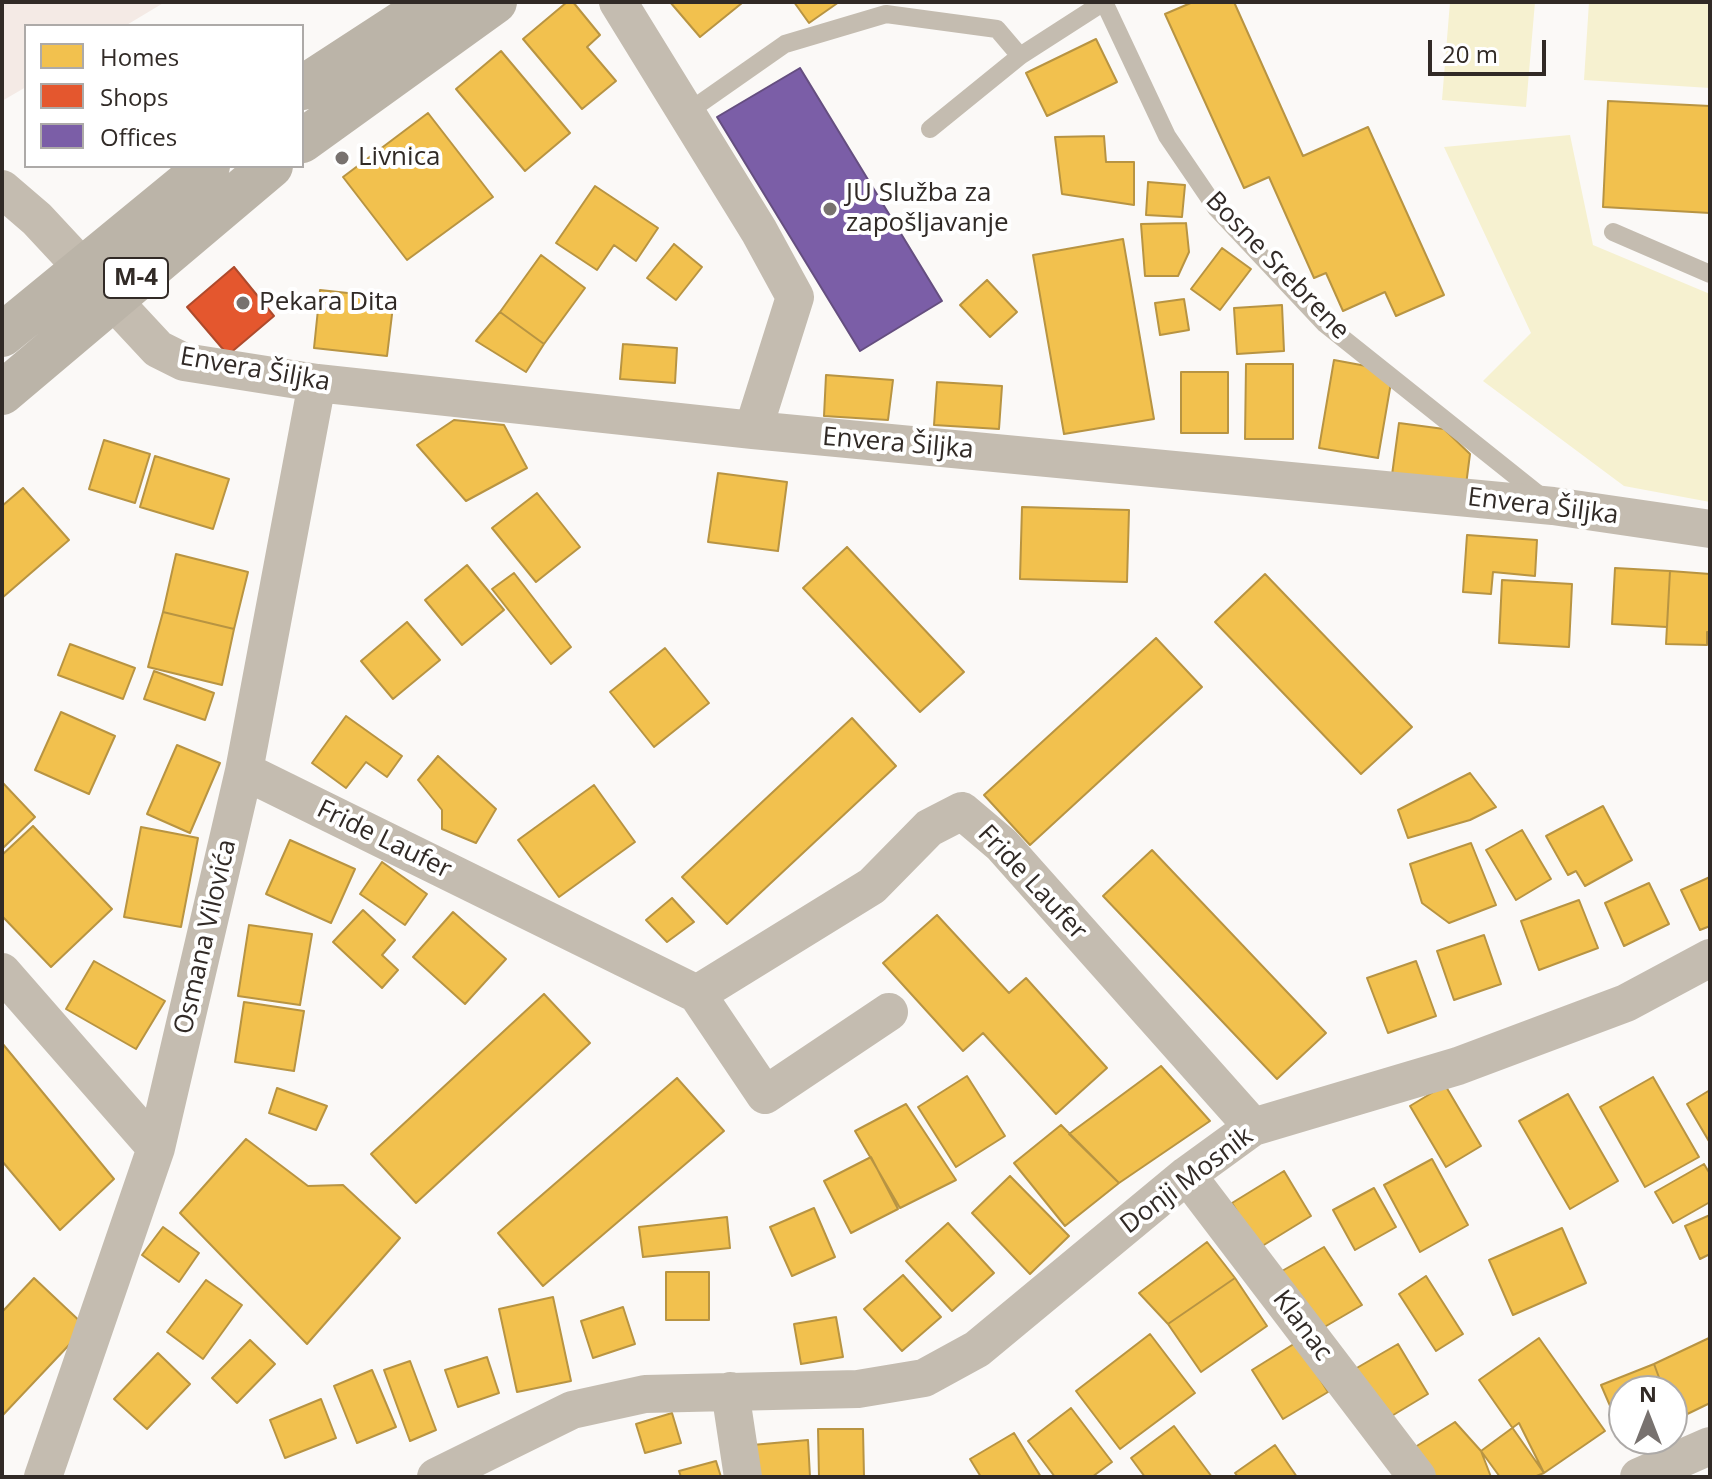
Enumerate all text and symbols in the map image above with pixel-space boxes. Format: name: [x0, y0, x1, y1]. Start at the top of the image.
legend: [24, 24, 304, 168]
scale bar: [1432, 24, 1550, 74]
text: 20 m: [1442, 37, 1498, 70]
text: Homes: [100, 40, 179, 73]
text: Shops: [100, 80, 168, 113]
text: Offices: [100, 120, 177, 153]
place label: Livnica: [358, 142, 441, 174]
marker: Livnica: [333, 149, 351, 167]
place label: JU Služba za zapošljavanje: [846, 178, 1009, 240]
street label: Bosne Srebrene: [1199, 186, 1355, 346]
marker: JU Služba za zapošljavanje: [821, 200, 839, 218]
road number: M-4: [104, 258, 168, 298]
place label: Pekara Dita: [259, 287, 398, 319]
marker: Pekara Dita: [234, 294, 252, 312]
street label: Envera Šiljka: [178, 341, 332, 399]
street label: Envera Šiljka: [821, 422, 975, 466]
street label: Envera Šiljka: [1466, 482, 1620, 532]
street label: Fride Laufer: [312, 794, 456, 886]
street label: Fride Laufer: [971, 819, 1093, 947]
street label: Osmana Vilovića: [168, 837, 244, 1037]
street label: Donji Mosnik: [1115, 1121, 1259, 1241]
street label: Klanac: [1266, 1285, 1338, 1367]
north arrow: [1608, 1375, 1688, 1455]
text: N: [1639, 1378, 1657, 1408]

